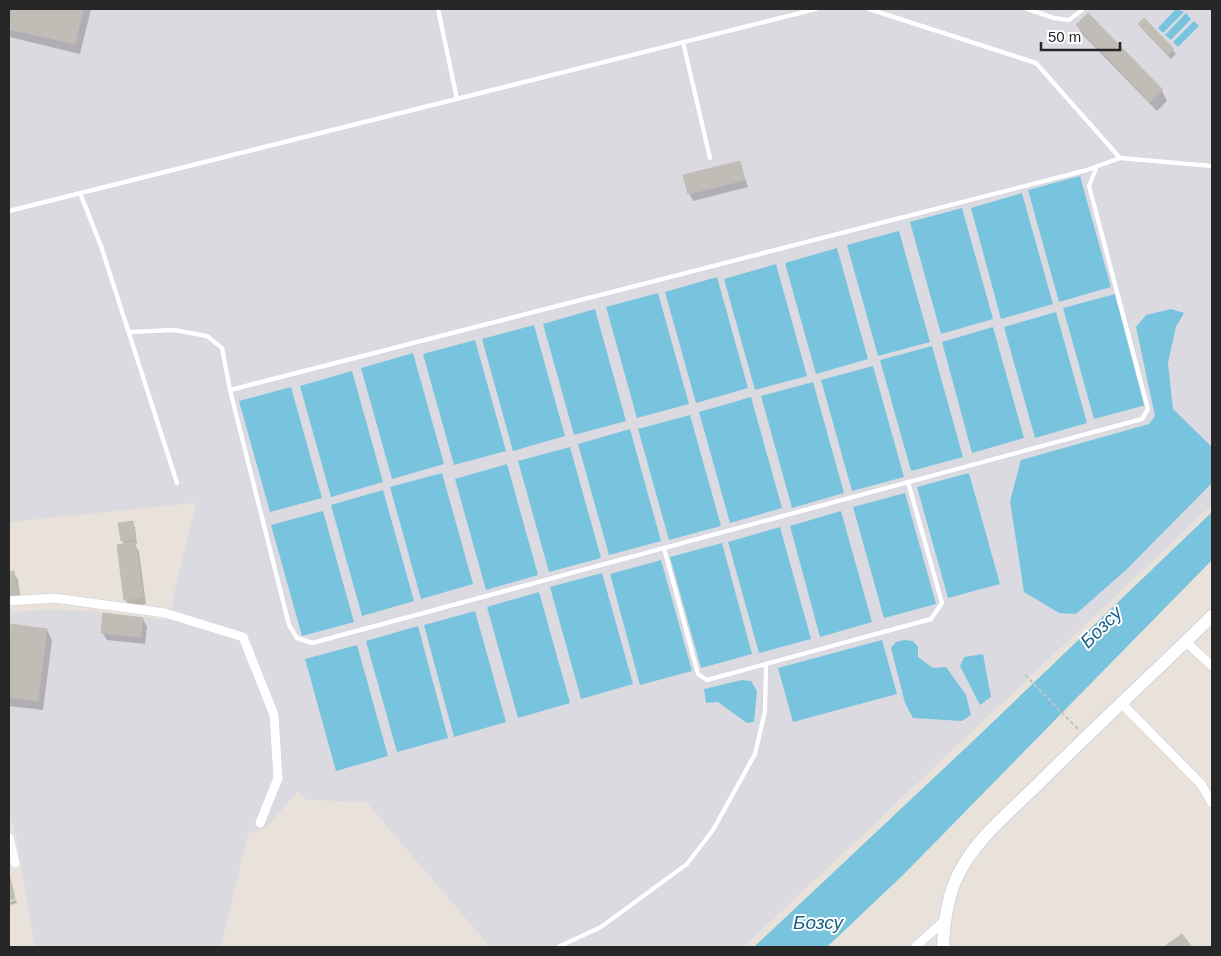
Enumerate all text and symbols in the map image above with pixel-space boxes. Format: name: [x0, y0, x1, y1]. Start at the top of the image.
scale bar: [1041, 20, 1120, 52]
text: 50 m: [1048, 28, 1081, 45]
water label: Бозсу: [1076, 601, 1127, 652]
water label: Бозсу: [793, 912, 844, 933]

